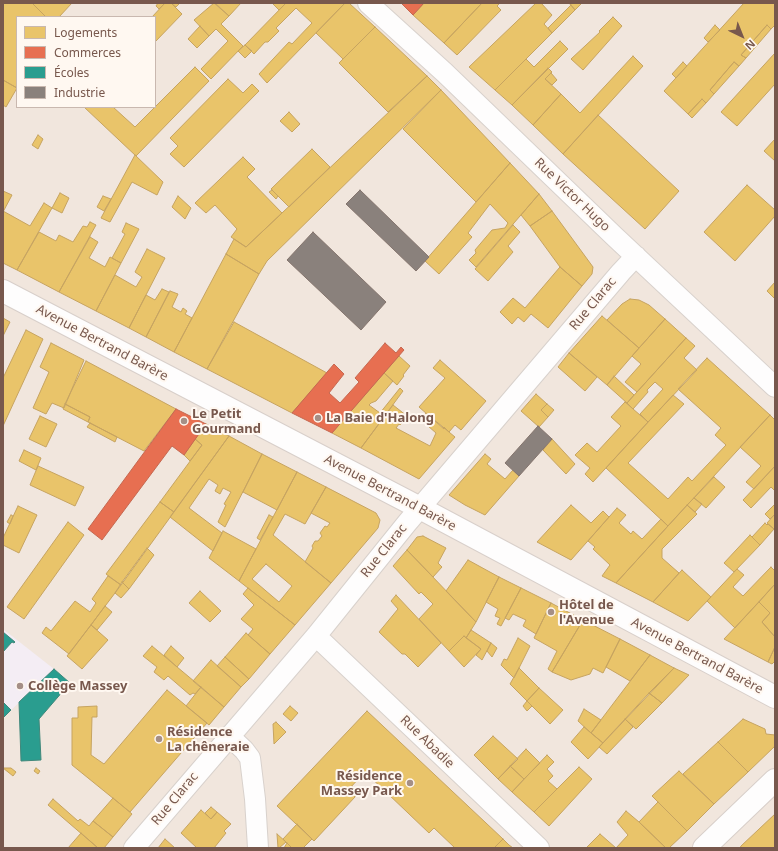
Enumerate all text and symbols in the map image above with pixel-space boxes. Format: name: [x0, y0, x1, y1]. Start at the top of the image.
legend: [16, 16, 156, 108]
north arrow: [722, 16, 762, 56]
text: Logements: [54, 24, 117, 41]
text: N: [742, 37, 759, 54]
text: Commerces: [54, 44, 121, 61]
text: Écoles: [54, 64, 89, 81]
text: Industrie: [54, 84, 105, 101]
street label: Rue Victor Hugo: [531, 155, 613, 235]
street label: Rue Clarac: [566, 274, 620, 334]
street label: Avenue Bertrand Barère: [33, 302, 171, 384]
place label: Le Petit Gourmand: [192, 406, 261, 437]
place label: La Baie d'Halong: [326, 410, 434, 426]
marker: La Baie d'Halong: [313, 413, 323, 423]
marker: Le Petit Gourmand: [179, 416, 189, 426]
street label: Avenue Bertrand Barère: [321, 452, 459, 534]
street label: Rue Clarac: [358, 521, 410, 581]
place label: Hôtel de l'Avenue: [559, 597, 614, 628]
marker: Hôtel de l'Avenue: [546, 607, 556, 617]
street label: Avenue Bertrand Barère: [628, 615, 766, 697]
place label: Collège Massey: [28, 678, 127, 694]
marker: Collège Massey: [15, 681, 25, 691]
street label: Rue Abadie: [397, 712, 457, 772]
place label: Résidence La chêneraie: [167, 724, 250, 755]
marker: Résidence La chêneraie: [154, 734, 164, 744]
place label: Résidence Massey Park: [321, 768, 402, 799]
street label: Rue Clarac: [148, 769, 202, 829]
marker: Résidence Massey Park: [405, 778, 415, 788]

